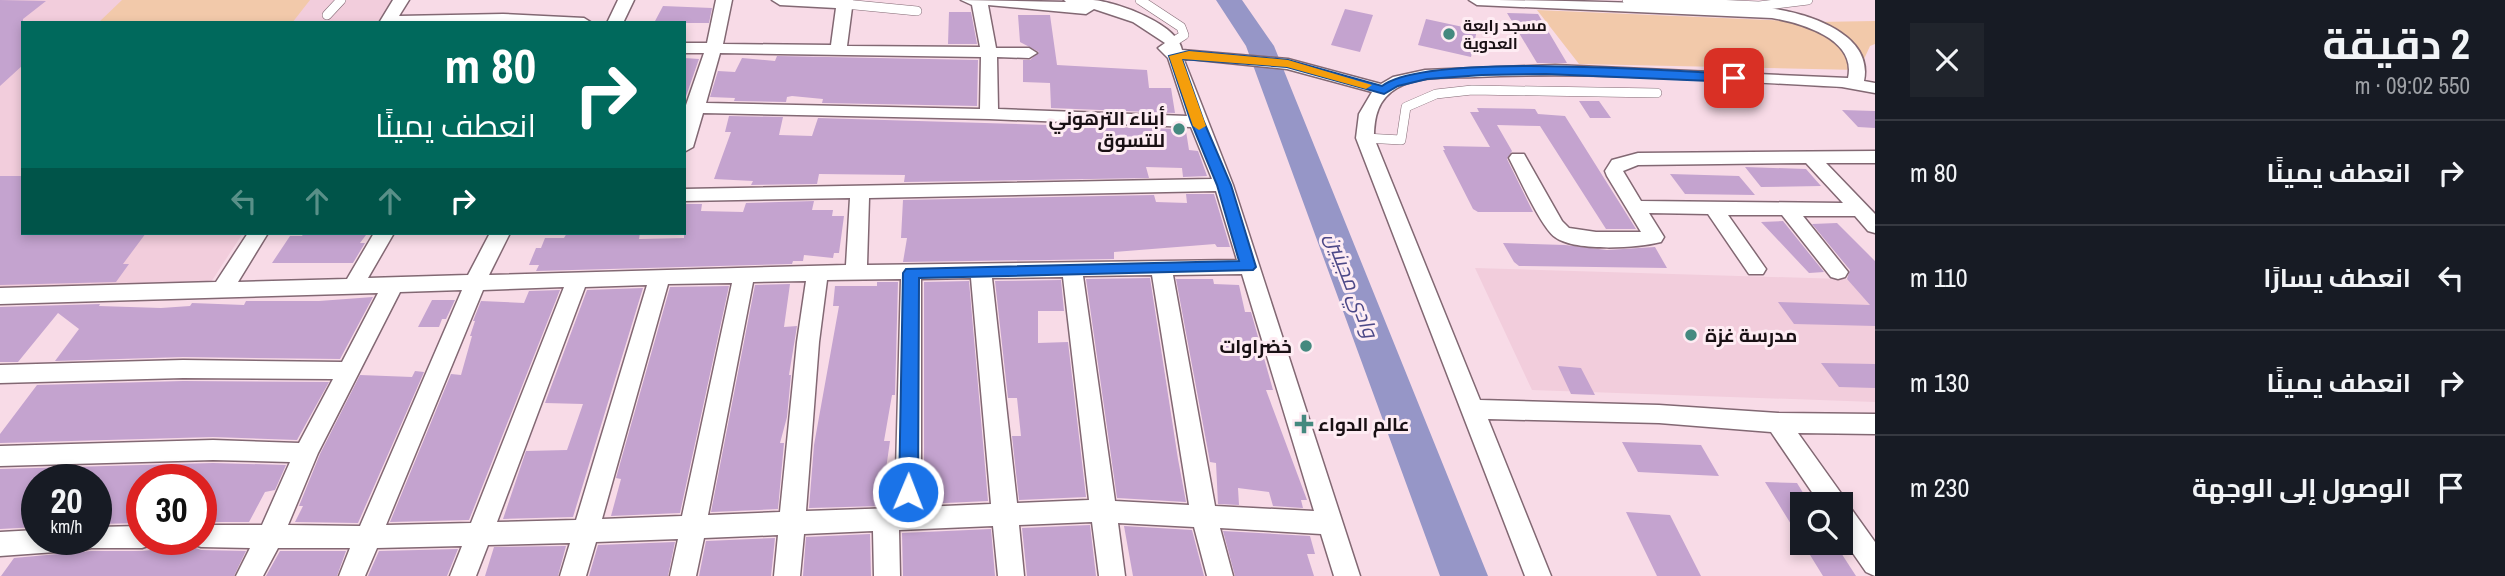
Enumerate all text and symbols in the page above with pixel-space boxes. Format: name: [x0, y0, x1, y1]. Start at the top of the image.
place label: مسجد رابعة العدوية: [1463, 14, 1547, 54]
text: 2 دقيقة: [2323, 16, 2470, 72]
button: close: [1910, 23, 1984, 97]
marker: مسجد رابعة العدوية: [1441, 26, 1457, 42]
text: 80 m: [444, 32, 536, 98]
pin: [1704, 48, 1764, 108]
icon: right: [560, 49, 651, 140]
icon: arrive: [1715, 59, 1753, 97]
text: 550 m · 09:02: [2355, 70, 2470, 101]
text: انعطف يمينًا: [375, 104, 536, 147]
place label: أبناء الترهوني للتسوق: [1048, 105, 1165, 153]
marker: أبناء الترهوني للتسوق: [1171, 121, 1187, 137]
icon: right: [2432, 154, 2470, 192]
text: 80 m: [1910, 155, 1957, 190]
text: انعطف يمينًا: [2266, 155, 2411, 190]
icon: left: [225, 182, 263, 220]
icon: ahead: [298, 182, 336, 220]
icon: ahead: [371, 182, 409, 220]
icon: right: [444, 182, 482, 220]
water label: وادي مجينين: [1316, 228, 1386, 344]
icon: left: [2432, 259, 2470, 297]
text: 110 m: [1910, 260, 1968, 295]
text: انعطف يسارًا: [2263, 260, 2411, 295]
place label: مدرسة غزة: [1705, 322, 1797, 348]
marker: مدرسة غزة: [1683, 327, 1699, 343]
place label: خضراوات: [1219, 333, 1292, 359]
marker: خضراوات: [1298, 338, 1314, 354]
icon: right: [2432, 364, 2470, 402]
text: 130 m: [1910, 365, 1969, 400]
text: انعطف يمينًا: [2266, 365, 2411, 400]
place label: عالم الدواء: [1318, 411, 1410, 438]
marker: عالم الدواء: [1296, 416, 1312, 432]
position arrow: [871, 455, 945, 529]
speed limit sign: 30: [126, 464, 217, 555]
icon: arrive: [2432, 469, 2470, 507]
text: 230 m: [1910, 470, 1969, 505]
text: الوصول إلى الوجهة: [2192, 470, 2411, 505]
text: 20: [51, 477, 82, 524]
map controls: [1790, 492, 1853, 555]
button: search: [1790, 492, 1853, 555]
text: km/h: [51, 514, 83, 539]

